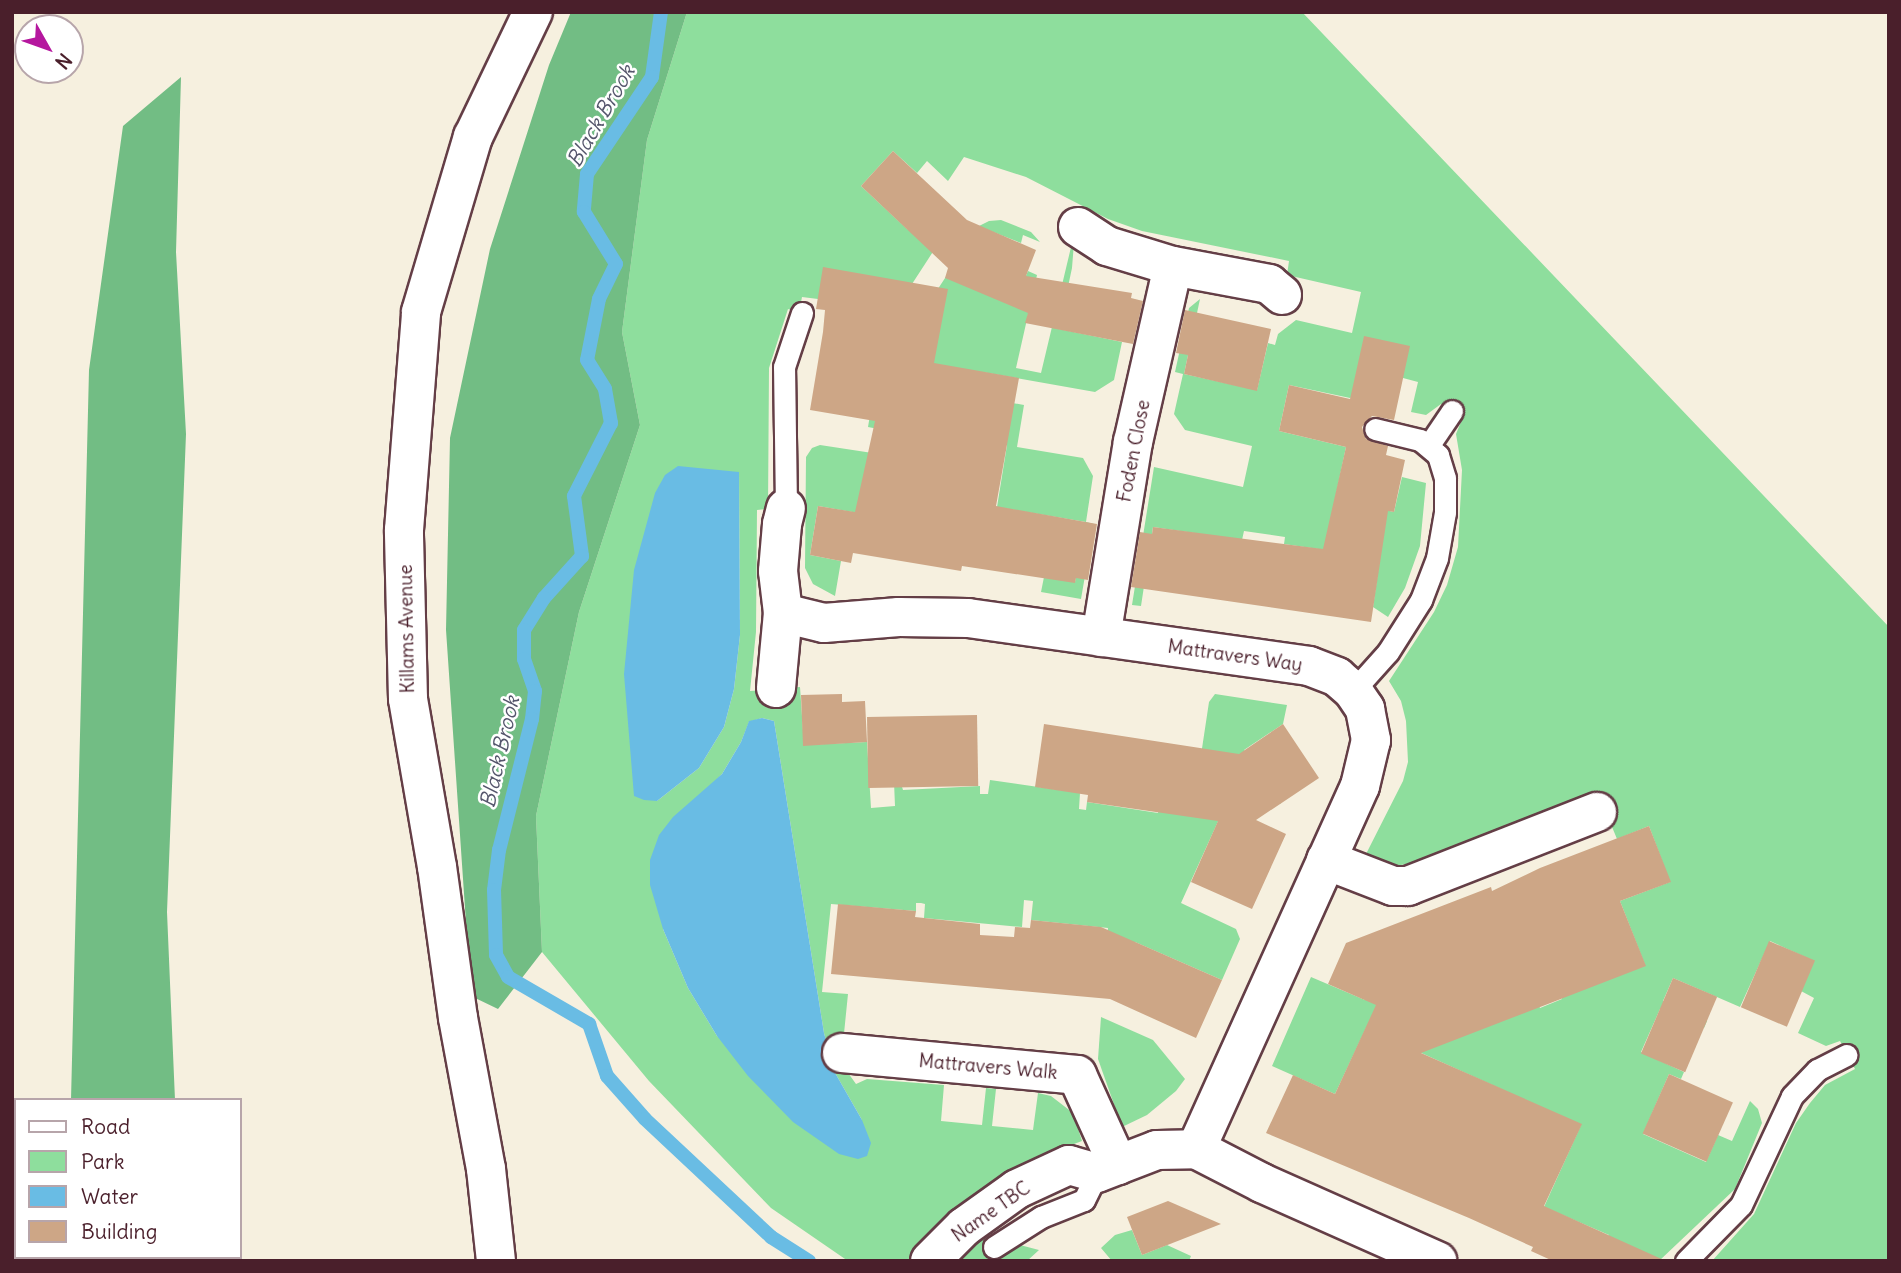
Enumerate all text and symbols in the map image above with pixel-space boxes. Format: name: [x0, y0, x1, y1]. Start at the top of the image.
north arrow: [14, 14, 84, 84]
text: N: [50, 48, 77, 74]
water label: Black Brook: [562, 61, 640, 171]
street label: Foden Close: [1113, 398, 1155, 504]
street label: Killams Avenue: [394, 564, 420, 694]
street label: Mattravers Way: [1166, 635, 1304, 677]
water label: Black Brook: [475, 694, 525, 810]
street label: Mattravers Walk: [918, 1050, 1058, 1084]
legend: [14, 1098, 242, 1259]
text: Road: [81, 1113, 130, 1140]
text: Park: [81, 1148, 124, 1175]
street label: Name TBC: [948, 1177, 1034, 1247]
text: Water: [81, 1183, 138, 1210]
text: Building: [81, 1218, 157, 1245]

